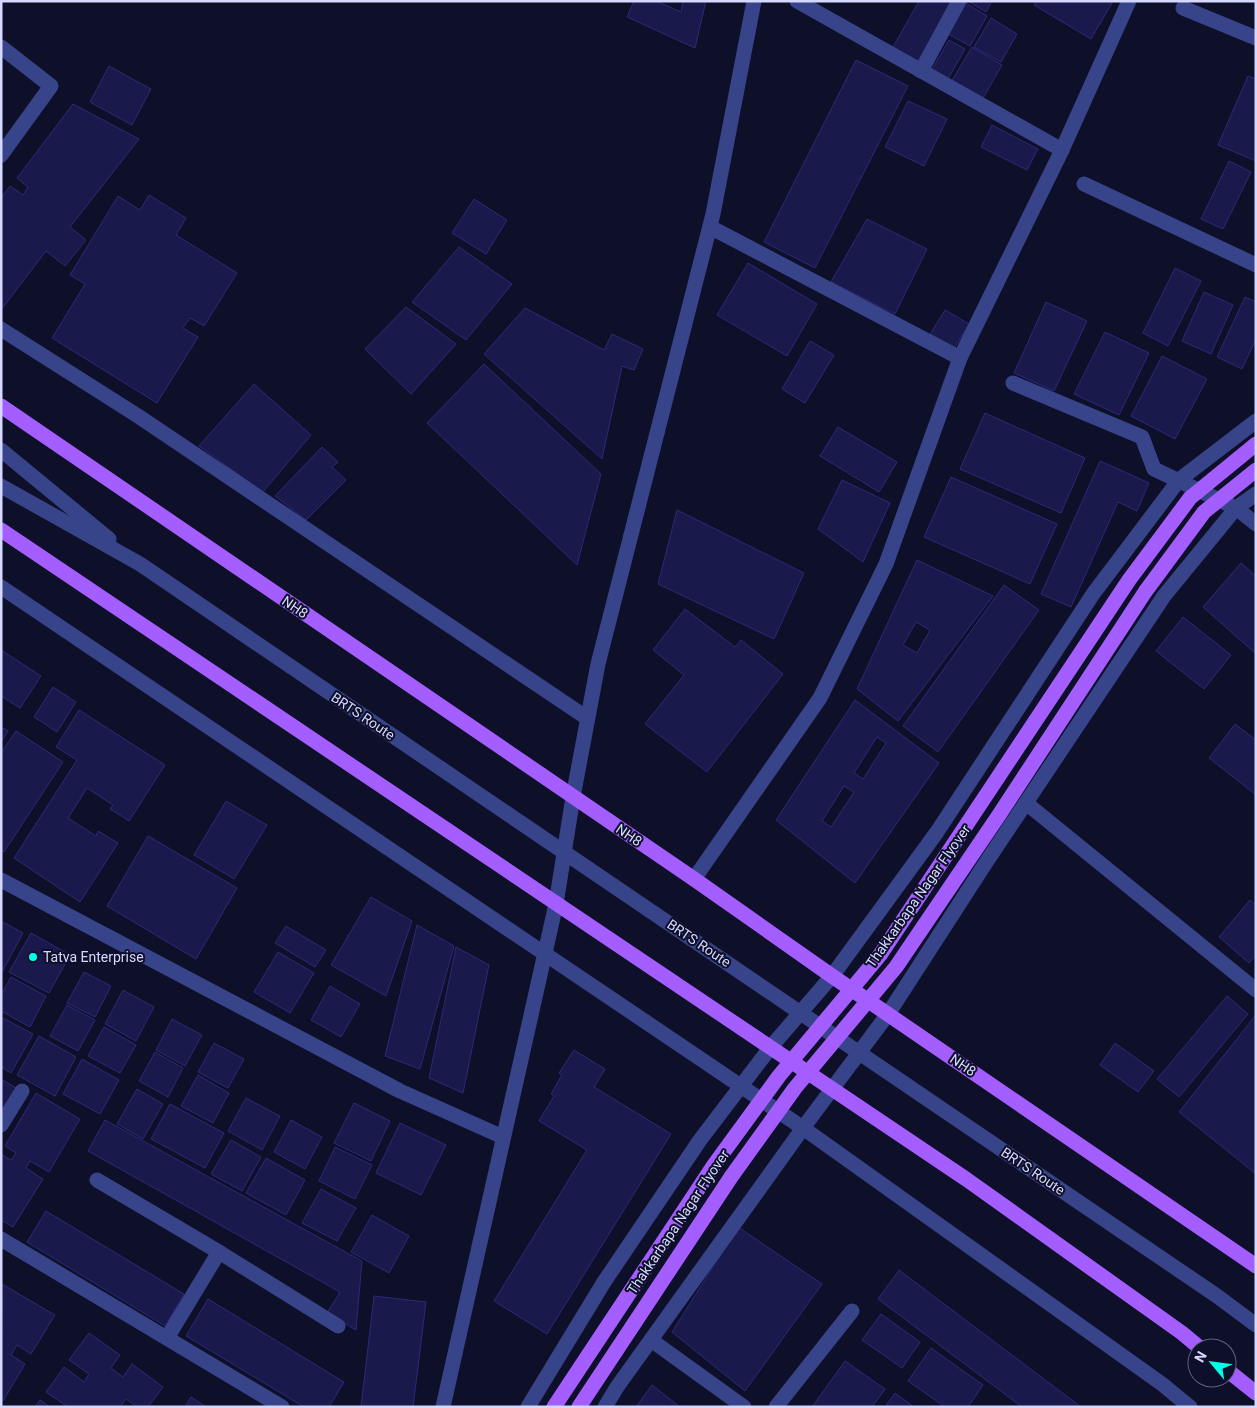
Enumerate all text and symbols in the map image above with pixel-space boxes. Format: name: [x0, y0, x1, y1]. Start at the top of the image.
street label: NH8: [279, 593, 311, 621]
street label: BRTS Route: [328, 689, 398, 743]
street label: NH8: [613, 821, 645, 849]
street label: Thakkarbapa Nagar Flyover: [863, 821, 974, 970]
street label: BRTS Route: [664, 916, 734, 970]
place label: Tatva Enterprise: [43, 949, 144, 965]
marker: Tatva Enterprise: [27, 951, 39, 963]
street label: NH8: [947, 1051, 979, 1079]
street label: BRTS Route: [998, 1144, 1068, 1198]
street label: Thakkarbapa Nagar Flyover: [624, 1147, 732, 1297]
north arrow: [1187, 1338, 1237, 1388]
text: N: [1191, 1348, 1210, 1365]

